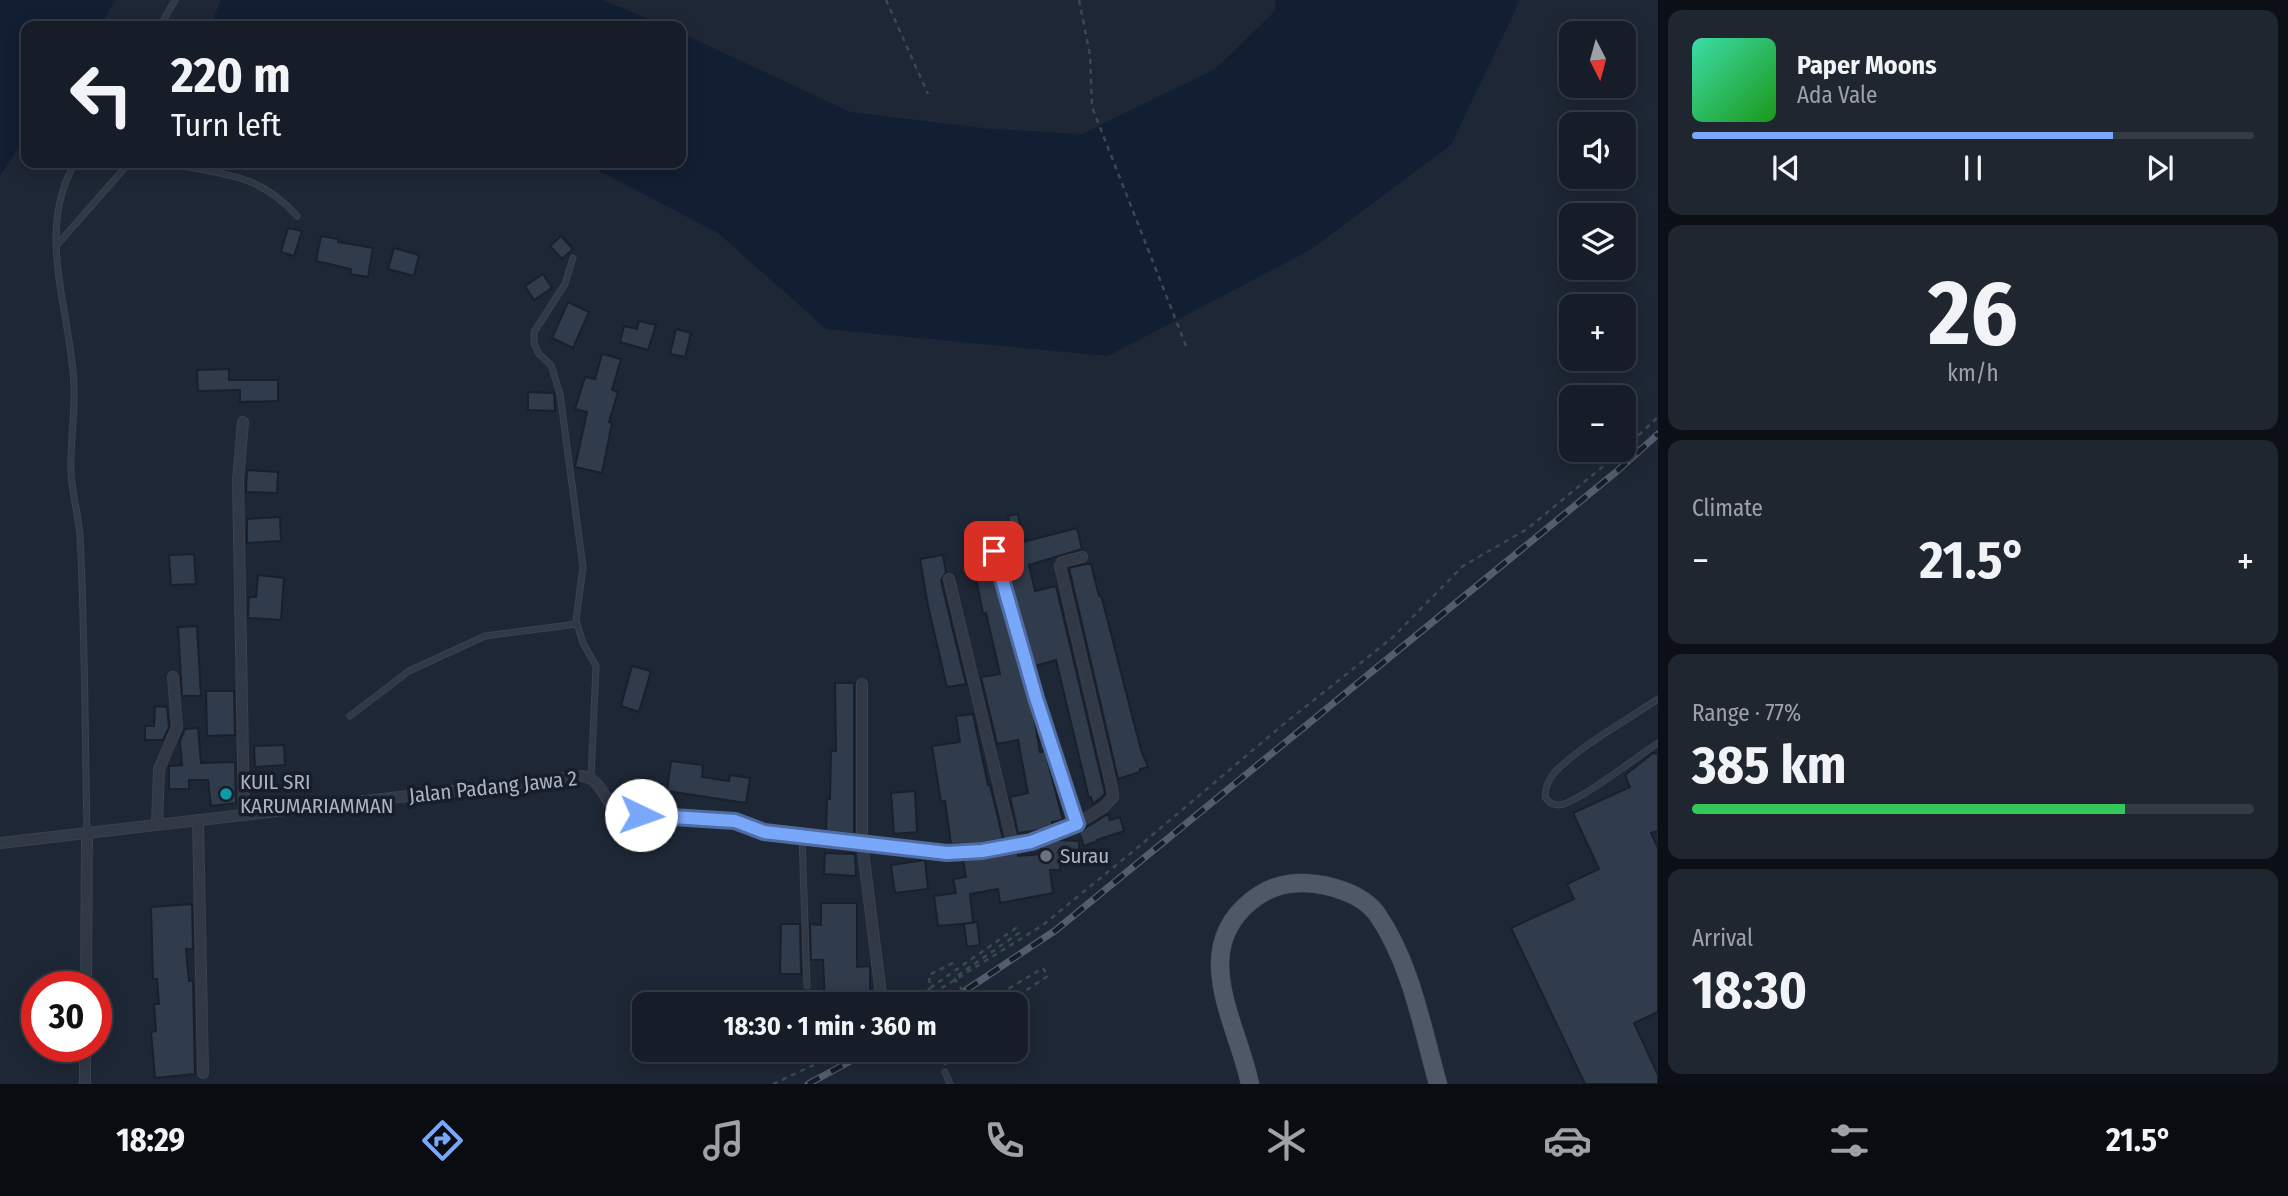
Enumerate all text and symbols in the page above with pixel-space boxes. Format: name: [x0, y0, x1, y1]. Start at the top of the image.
north arrow: [1559, 21, 1636, 98]
map controls: [1559, 21, 1636, 462]
text: 220 m: [171, 46, 291, 105]
icon: left: [56, 49, 147, 140]
text: Paper Moons: [1797, 50, 1937, 81]
text: Ada Vale: [1797, 81, 1877, 109]
text: Turn left: [171, 106, 281, 144]
button: sound: [1559, 112, 1636, 189]
icon: previous: [1767, 149, 1805, 187]
icon: pause: [1954, 149, 1992, 187]
icon: next: [2141, 149, 2179, 187]
button: layers: [1559, 203, 1636, 280]
text: 26: [1928, 259, 2018, 368]
button: +: [1559, 294, 1636, 371]
text: km/h: [1947, 359, 1999, 387]
button: −: [1559, 385, 1636, 462]
text: Climate: [1692, 494, 1763, 522]
pin: [964, 521, 1024, 581]
text: 21.5°: [1919, 529, 2026, 592]
icon: arrive: [975, 532, 1013, 570]
text: −: [1692, 538, 1709, 584]
text: +: [2237, 538, 2254, 584]
text: Range · 77%: [1692, 699, 1801, 727]
text: 385 km: [1692, 734, 1847, 797]
street label: Jalan Padang Jawa 2: [408, 765, 578, 809]
place label: KUIL SRI KARUMARIAMMAN: [240, 769, 393, 819]
position arrow: [604, 778, 678, 852]
marker: KUIL SRI KARUMARIAMMAN: [218, 786, 234, 802]
place label: Surau: [1060, 843, 1109, 869]
marker: Surau: [1038, 848, 1054, 864]
text: Arrival: [1692, 924, 1753, 952]
text: 18:30: [1692, 959, 1807, 1022]
speed limit sign: 30: [21, 971, 112, 1062]
text: 18:30 · 1 min · 360 m: [723, 1011, 937, 1042]
icon: directions: [418, 1116, 467, 1165]
icon: music: [699, 1116, 748, 1165]
icon: phone: [980, 1116, 1029, 1165]
icon: climate: [1262, 1116, 1311, 1165]
icon: car: [1543, 1116, 1592, 1165]
icon: filters: [1825, 1116, 1874, 1165]
text: 18:29: [116, 1121, 185, 1159]
text: 21.5°: [2106, 1121, 2172, 1159]

